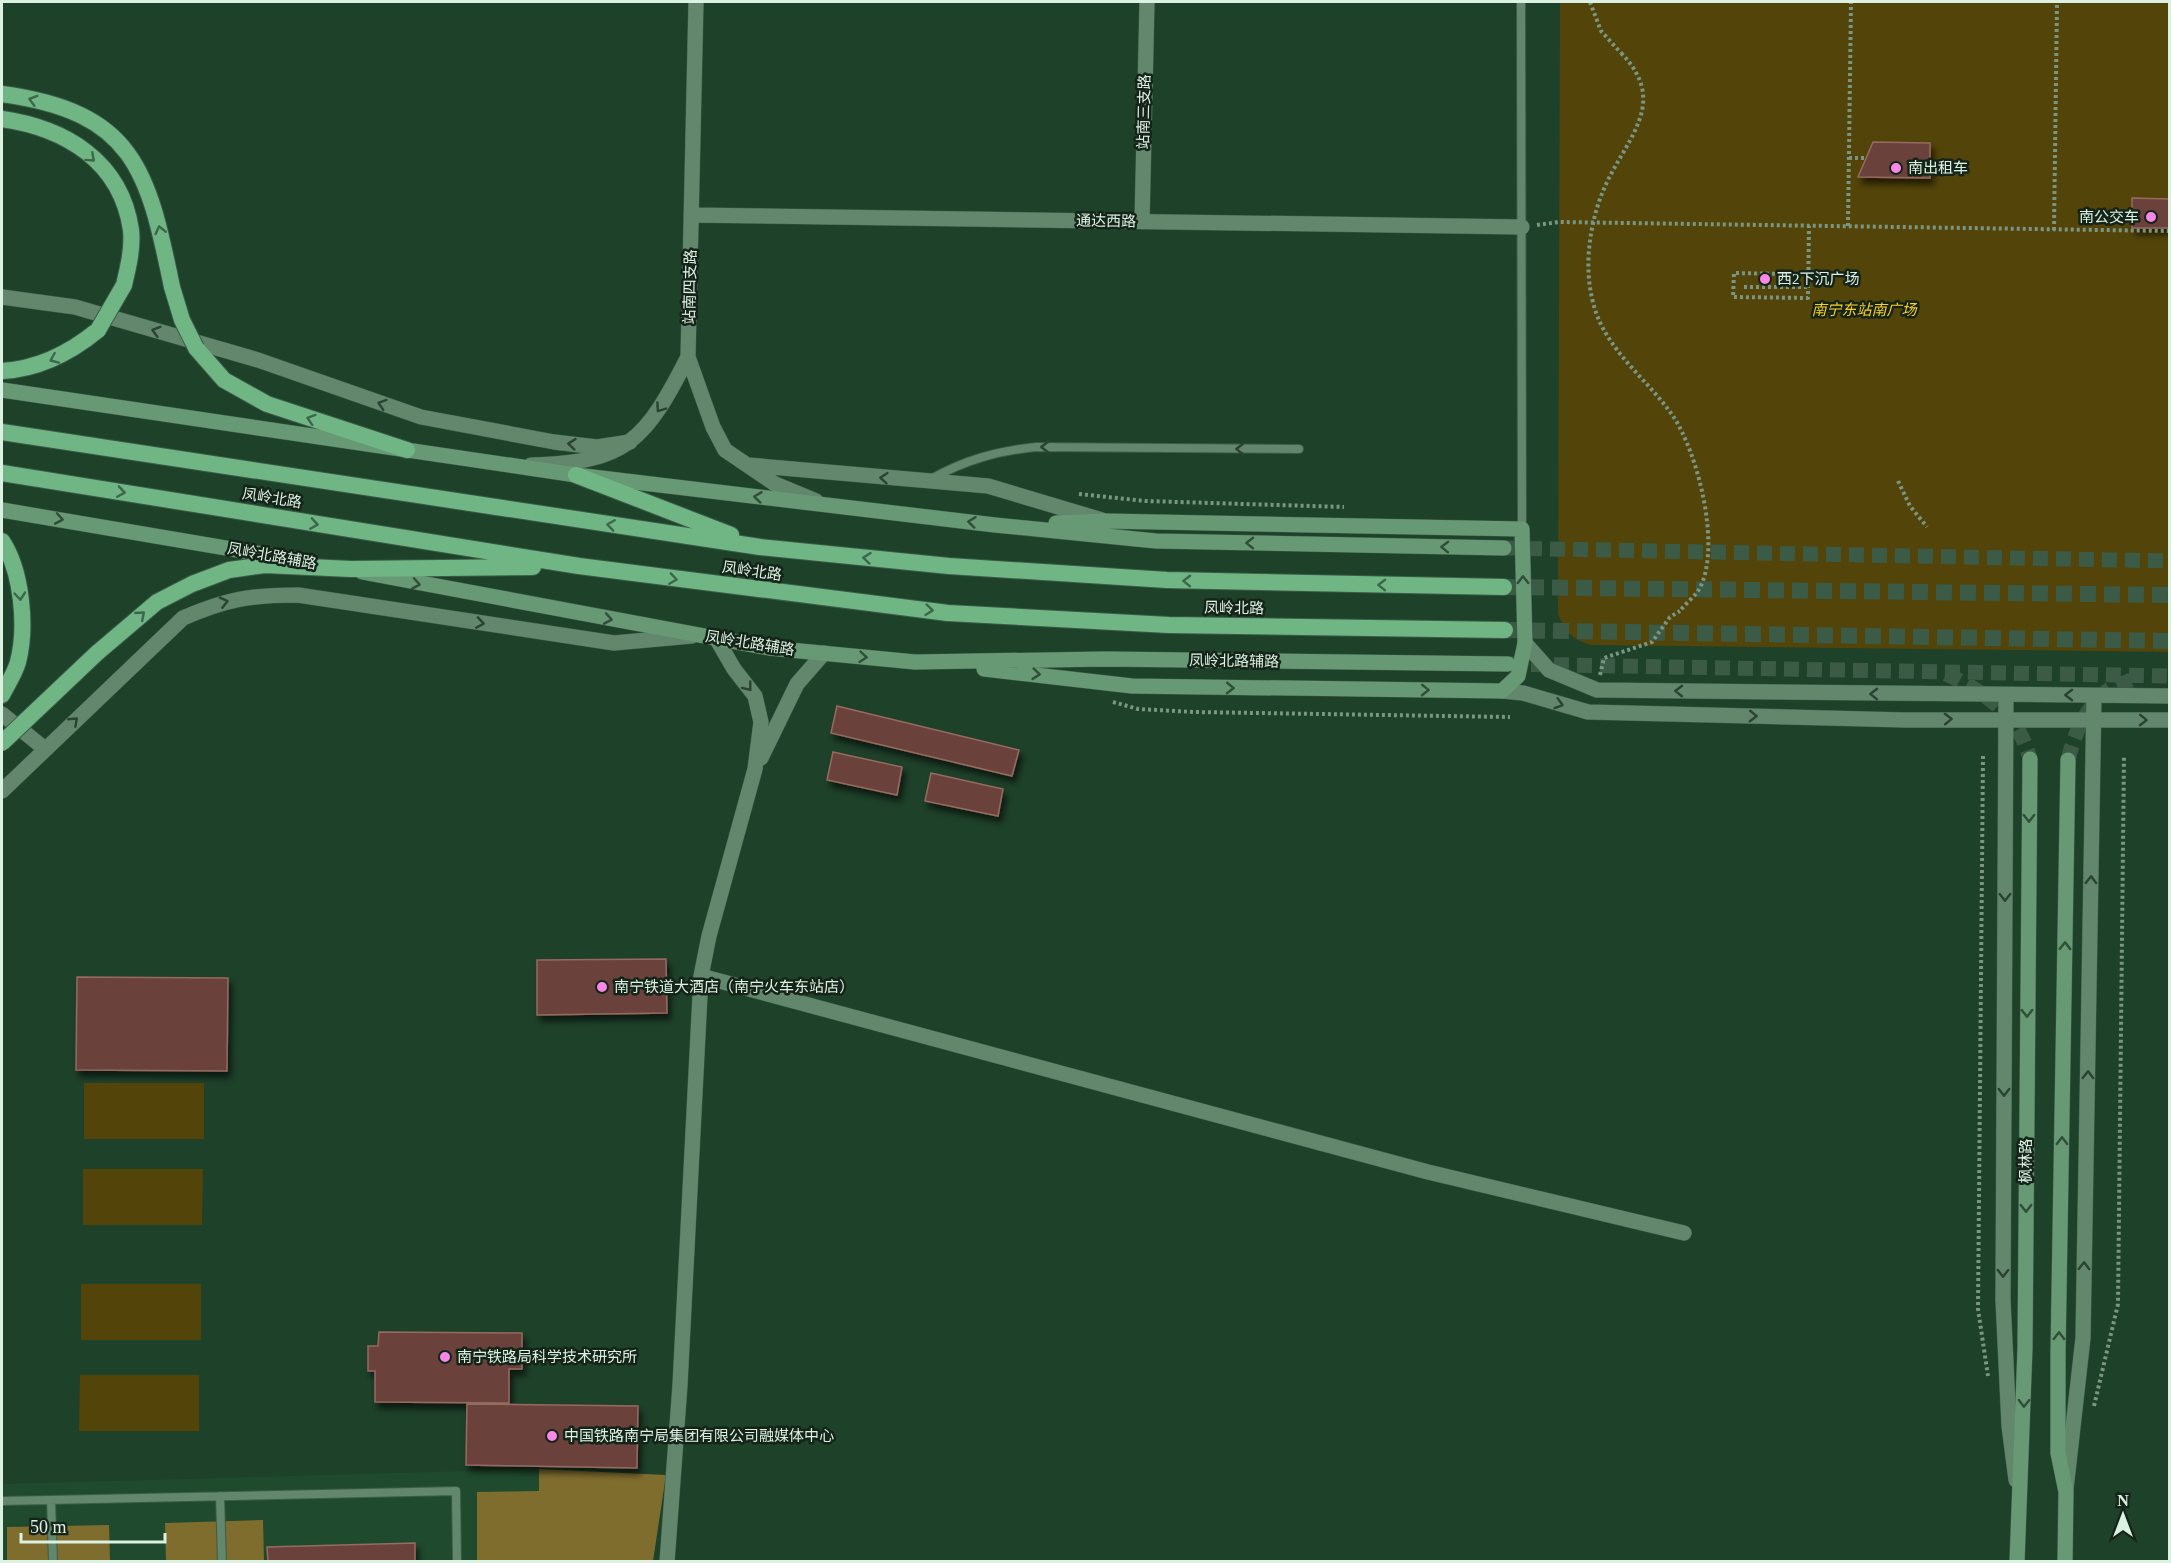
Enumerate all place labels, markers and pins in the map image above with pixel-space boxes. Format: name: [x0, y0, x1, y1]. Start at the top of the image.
place label: 南出租车: [1908, 160, 1968, 176]
marker: 南出租车: [1889, 161, 1903, 175]
place label: 南公交车: [2079, 209, 2139, 225]
marker: 南公交车: [2144, 210, 2158, 224]
place label: 西2下沉广场: [1777, 271, 1860, 287]
marker: 西2下沉广场: [1758, 272, 1772, 286]
place label: 南宁铁道大酒店（南宁火车东站店）: [614, 979, 854, 995]
marker: 南宁铁道大酒店（南宁火车东站店）: [595, 980, 609, 994]
place label: 南宁铁路局科学技术研究所: [457, 1349, 637, 1365]
marker: 南宁铁路局科学技术研究所: [438, 1350, 452, 1364]
place label: 中国铁路南宁局集团有限公司融媒体中心: [564, 1427, 834, 1444]
marker: 中国铁路南宁局集团有限公司融媒体中心: [545, 1429, 559, 1443]

